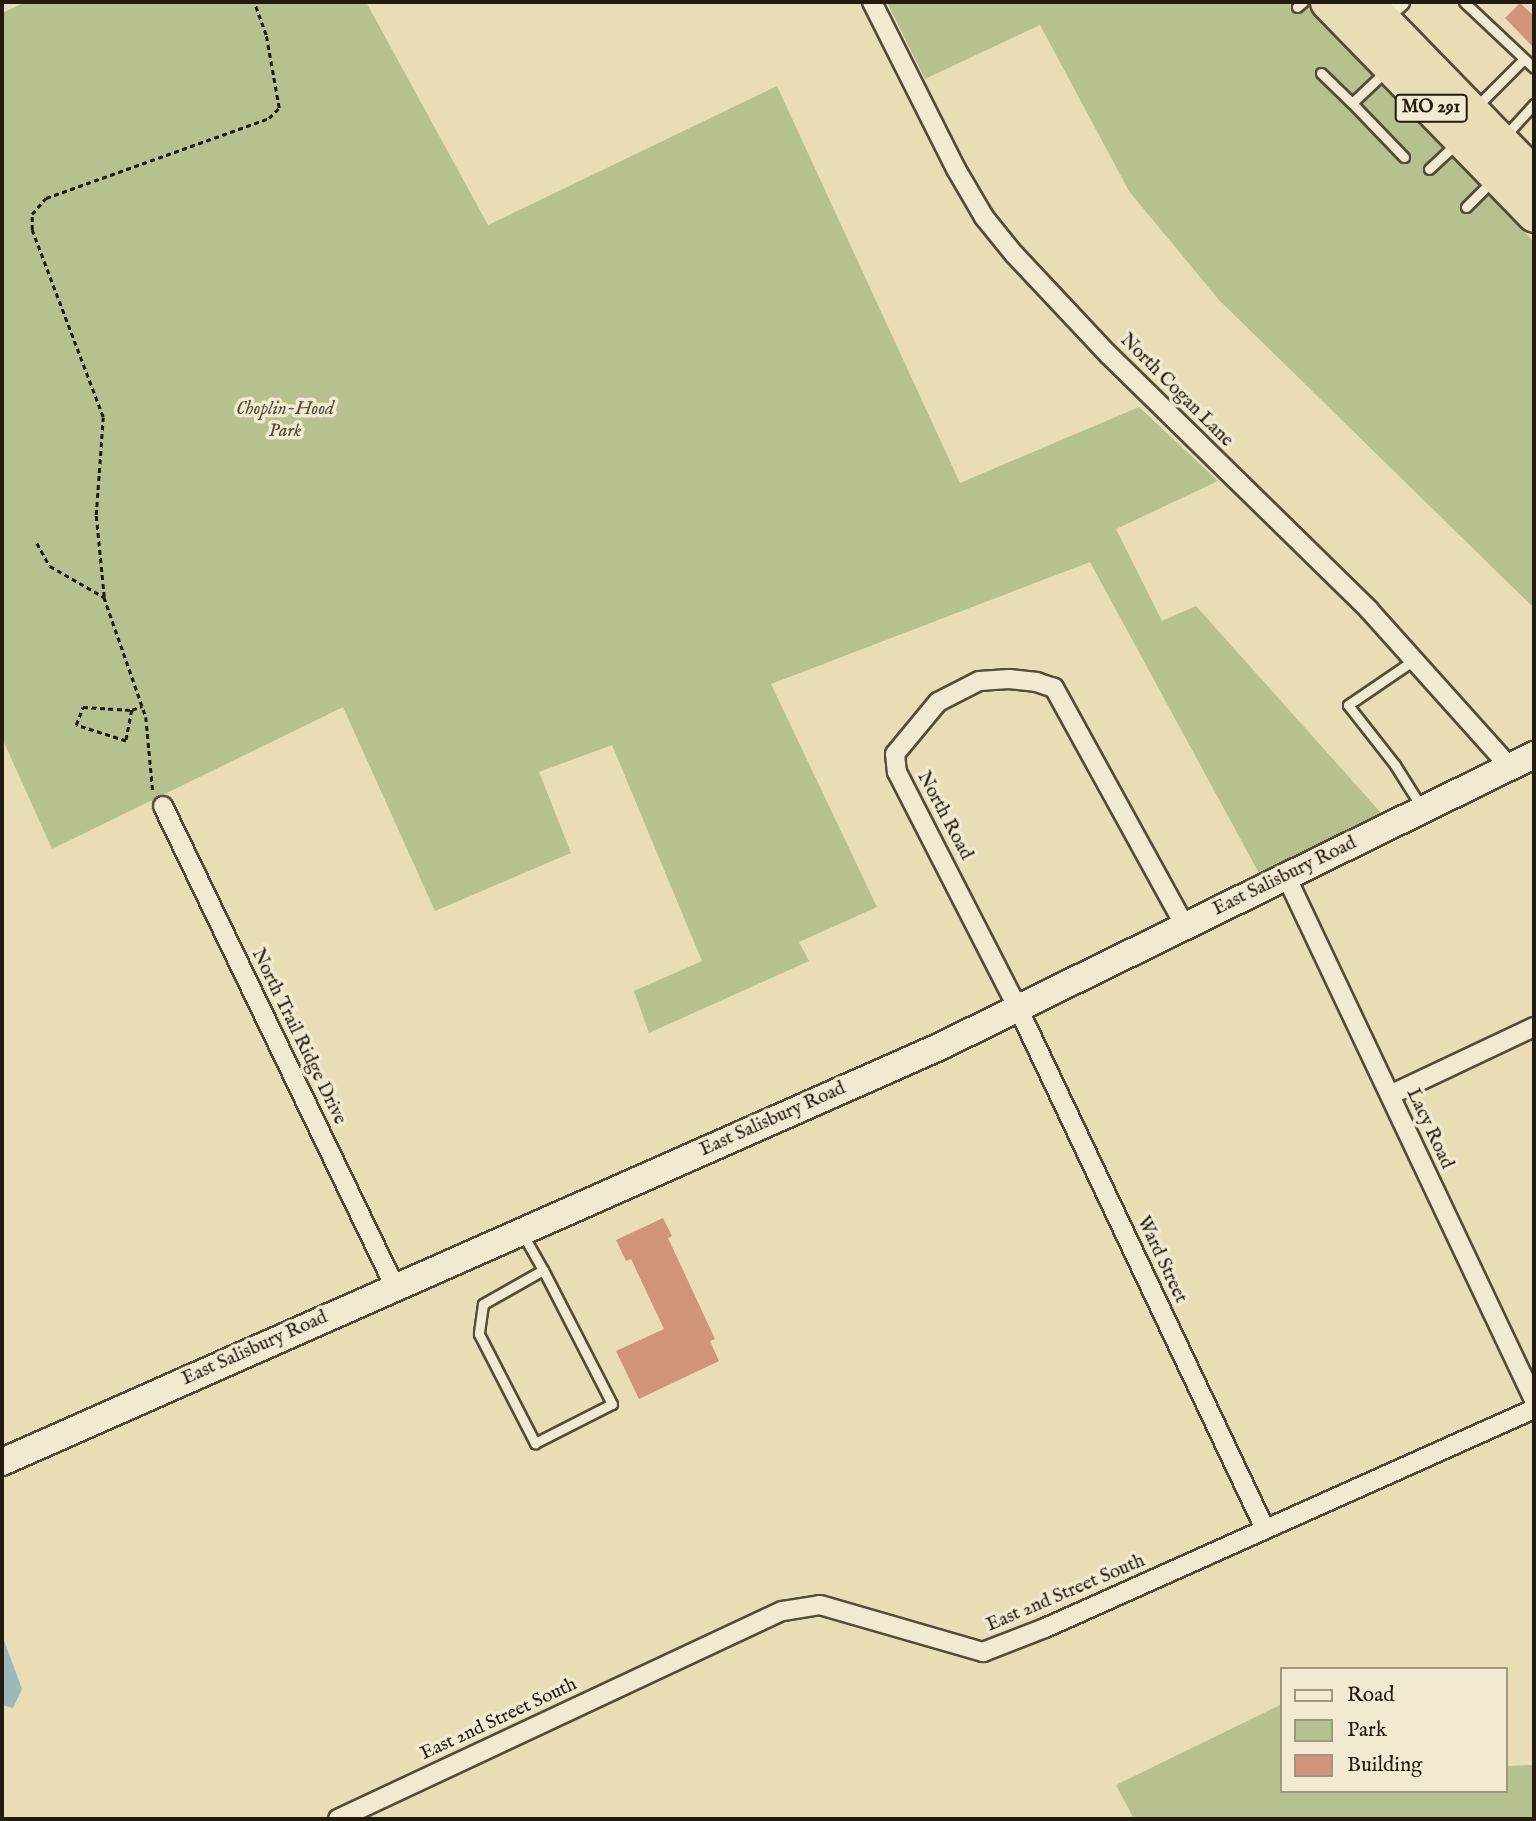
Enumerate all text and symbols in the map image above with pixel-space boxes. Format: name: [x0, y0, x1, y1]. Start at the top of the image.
road number: MO 291: [1394, 94, 1468, 122]
street label: North Cogan Lane: [1115, 330, 1237, 452]
park label: Choplin-Hood Park: [236, 399, 334, 443]
street label: North Road: [911, 768, 977, 864]
street label: East Salisbury Road: [1209, 832, 1361, 922]
street label: North Trail Ridge Drive: [246, 945, 350, 1129]
street label: East Salisbury Road: [697, 1078, 849, 1162]
street label: Lacy Road: [1400, 1085, 1458, 1173]
street label: Ward Street: [1131, 1213, 1191, 1307]
street label: East Salisbury Road: [179, 1307, 331, 1391]
street label: East 2nd Street South: [983, 1550, 1149, 1638]
legend: [1280, 1667, 1508, 1793]
street label: East 2nd Street South: [417, 1674, 581, 1766]
text: Road: [1347, 1682, 1394, 1709]
text: Park: [1347, 1717, 1387, 1744]
text: Building: [1347, 1752, 1422, 1779]

